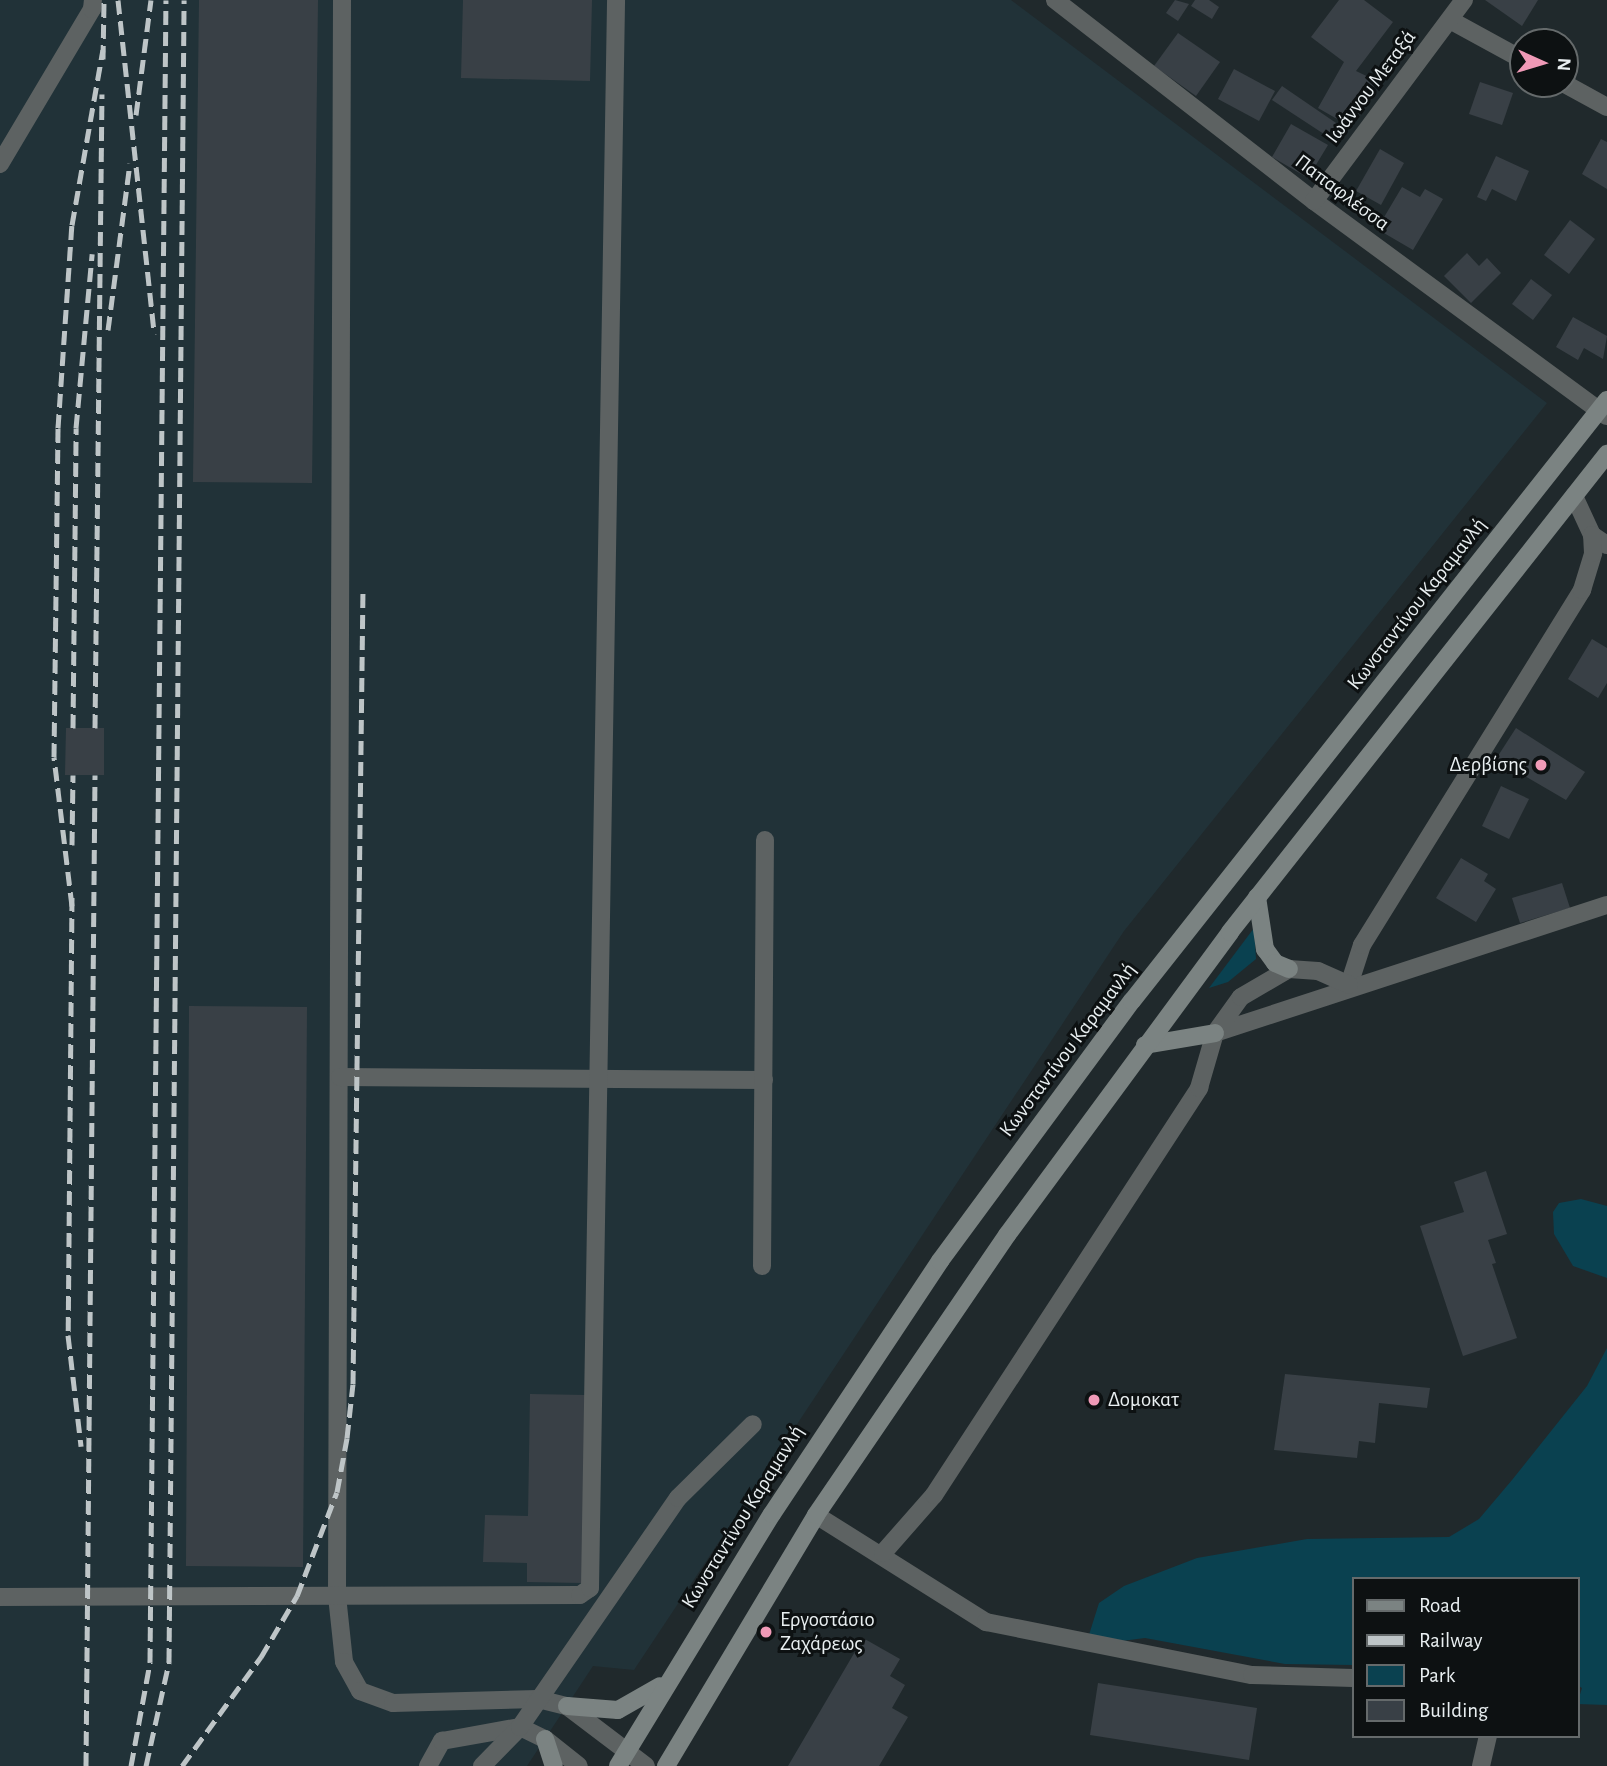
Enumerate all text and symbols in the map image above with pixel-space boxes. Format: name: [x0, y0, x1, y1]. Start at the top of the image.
street label: Ιωάννου Μεταξά: [1320, 25, 1422, 149]
north arrow: [1509, 28, 1579, 98]
text: N: [1554, 57, 1573, 72]
street label: Παπαφλέσσα: [1290, 149, 1394, 237]
street label: Κωνσταντίνου Καραμανλή: [1342, 513, 1492, 695]
place label: Δερβίσης: [1449, 752, 1527, 778]
marker: Δερβίσης: [1533, 757, 1549, 773]
street label: Κωνσταντίνου Καραμανλή: [994, 958, 1142, 1142]
place label: Δομοκατ: [1108, 1387, 1179, 1413]
marker: Δομοκατ: [1086, 1392, 1102, 1408]
street label: Κωνσταντίνου Καραμανλή: [676, 1421, 810, 1613]
legend: [1352, 1577, 1579, 1738]
text: Road: [1419, 1595, 1461, 1616]
place label: Εργοστάσιο Ζαχάρεως: [780, 1607, 875, 1657]
marker: Εργοστάσιο Ζαχάρεως: [758, 1624, 774, 1640]
text: Railway: [1419, 1630, 1482, 1651]
text: Park: [1419, 1665, 1455, 1686]
text: Building: [1419, 1700, 1488, 1721]

